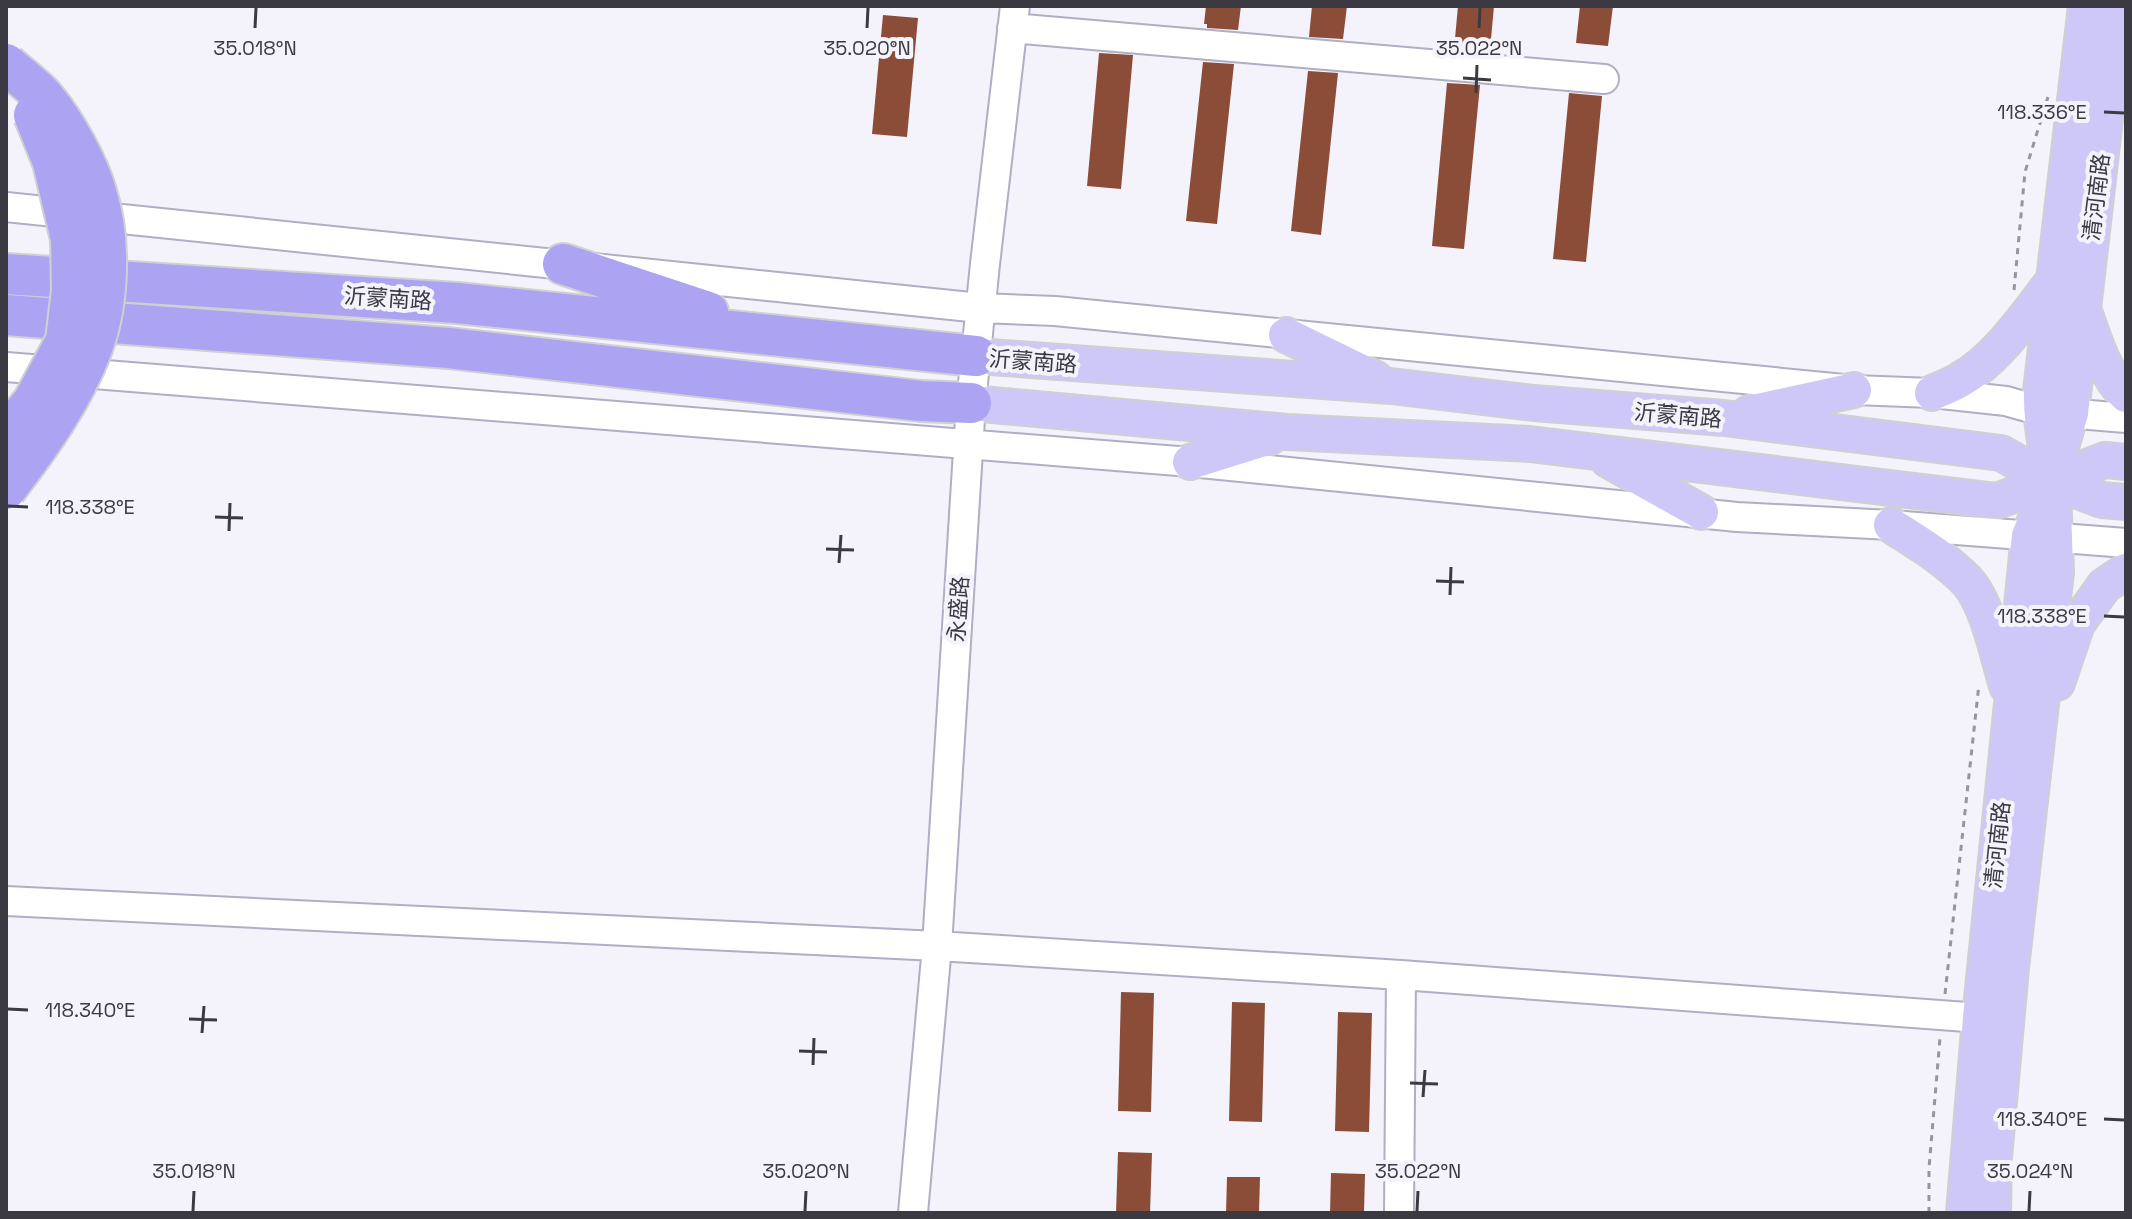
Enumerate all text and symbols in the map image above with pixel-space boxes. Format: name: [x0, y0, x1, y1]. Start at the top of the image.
text: 35.018°N: [213, 35, 297, 61]
text: 35.020°N: [823, 35, 911, 61]
text: 35.022°N: [1436, 35, 1522, 61]
text: 118.336°E: [1997, 99, 2087, 125]
street label: 清河南路: [2077, 152, 2115, 242]
street label: 沂蒙南路: [343, 281, 433, 315]
street label: 沂蒙南路: [988, 344, 1078, 378]
street label: 沂蒙南路: [1633, 397, 1723, 433]
text: 118.338°E: [45, 494, 135, 520]
street label: 永盛路: [942, 575, 974, 643]
text: 118.338°E: [1997, 603, 2087, 629]
street label: 清河南路: [1978, 800, 2016, 890]
text: 118.340°E: [45, 997, 135, 1023]
text: 118.340°E: [1997, 1106, 2087, 1132]
text: 35.018°N: [152, 1158, 236, 1184]
text: 35.020°N: [762, 1158, 850, 1184]
text: 35.022°N: [1375, 1158, 1461, 1184]
text: 35.024°N: [1987, 1158, 2073, 1184]

